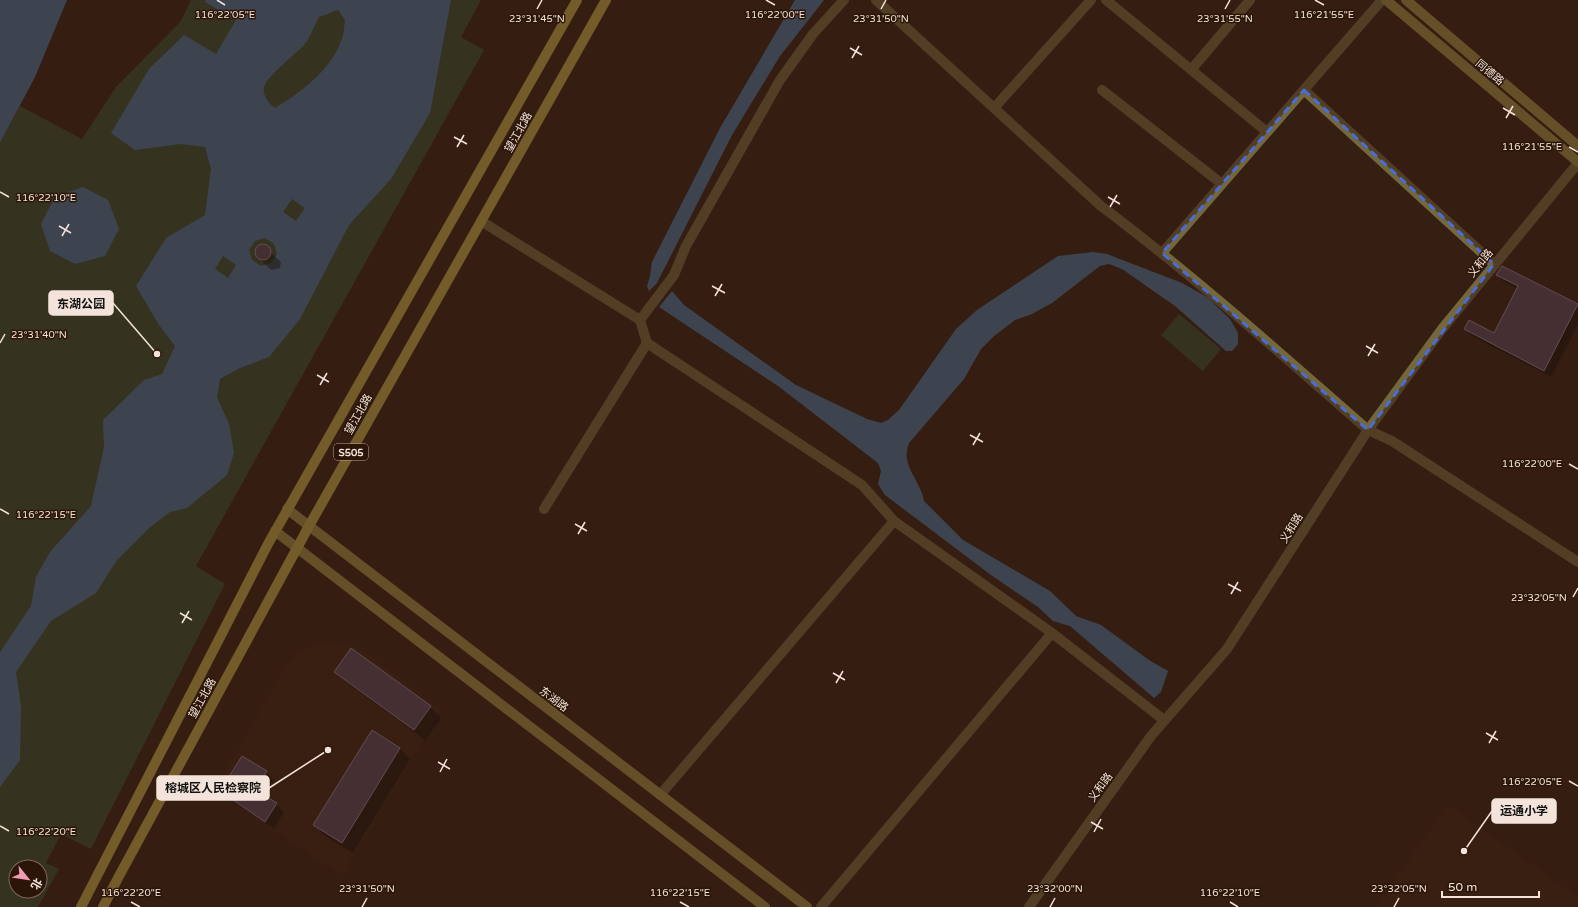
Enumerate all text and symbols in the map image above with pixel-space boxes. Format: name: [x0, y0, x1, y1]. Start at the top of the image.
text: 116°22'05"E: [195, 9, 255, 21]
text: 116°22'00"E: [745, 9, 805, 21]
text: 116°21'55"E: [1294, 9, 1354, 21]
text: 23°31'45"N: [509, 13, 565, 25]
text: 23°31'50"N: [853, 13, 909, 25]
text: 23°31'55"N: [1197, 13, 1253, 25]
street label: 同德路: [1473, 57, 1506, 88]
street label: 望江北路: [502, 110, 535, 155]
text: 116°21'55"E: [1502, 141, 1562, 153]
text: 116°22'10"E: [16, 192, 76, 204]
street label: 义和路: [1465, 246, 1496, 280]
callout: 东湖公园: [49, 291, 113, 315]
text: 东湖公园: [57, 297, 105, 311]
text: 23°31'40"N: [11, 329, 67, 341]
street label: 望江北路: [342, 392, 375, 437]
road number: S505: [334, 444, 368, 460]
text: 116°22'00"E: [1502, 458, 1562, 470]
text: 116°22'15"E: [16, 509, 76, 521]
street label: 义和路: [1277, 511, 1306, 546]
text: 23°32'05"N: [1511, 592, 1567, 604]
street label: 望江北路: [186, 676, 219, 721]
street label: 东湖路: [537, 684, 571, 715]
street label: 义和路: [1085, 770, 1115, 804]
callout: 榕城区人民检察院: [157, 776, 269, 800]
text: 116°22'05"E: [1502, 776, 1562, 788]
text: 榕城区人民检察院: [165, 781, 261, 795]
callout: 运通小学: [1492, 799, 1556, 823]
text: 运通小学: [1500, 804, 1548, 818]
text: 116°22'20"E: [16, 826, 76, 838]
north arrow: [8, 859, 48, 899]
scale bar: [1442, 873, 1539, 899]
text: 北: [28, 876, 45, 892]
text: 50 m: [1448, 880, 1477, 894]
text: 23°31'50"N: [339, 883, 395, 895]
text: 23°32'00"N: [1027, 883, 1083, 895]
text: 23°32'05"N: [1371, 883, 1427, 895]
text: 116°22'20"E: [101, 887, 161, 899]
text: 116°22'15"E: [650, 887, 710, 899]
text: 116°22'10"E: [1200, 887, 1260, 899]

